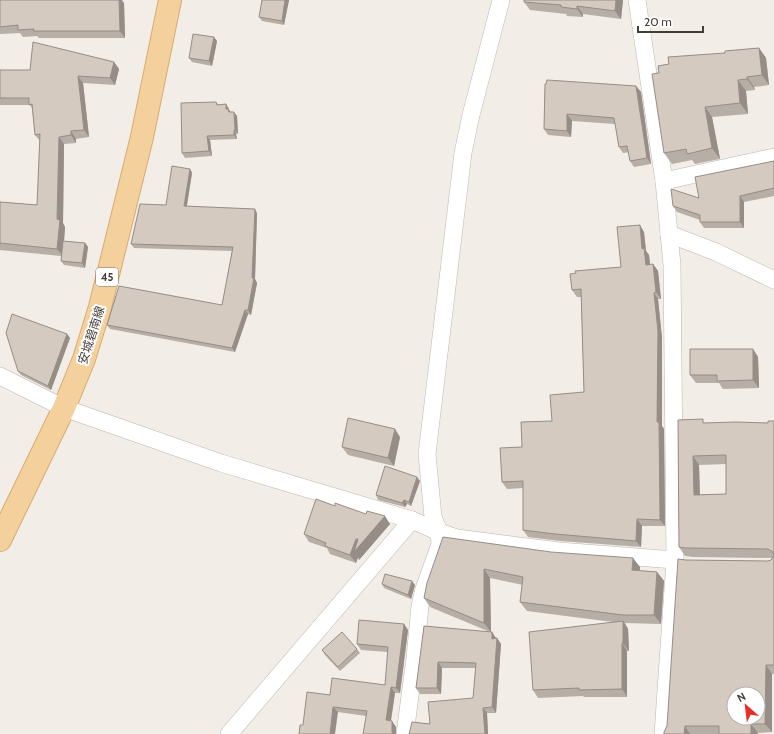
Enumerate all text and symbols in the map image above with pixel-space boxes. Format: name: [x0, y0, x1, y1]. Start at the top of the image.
scale bar: [638, 8, 703, 34]
text: 20 m: [644, 14, 672, 29]
road number: 45: [96, 268, 118, 286]
street label: 安城碧南線: [75, 304, 107, 366]
north arrow: [726, 686, 766, 726]
text: N: [735, 689, 748, 705]

